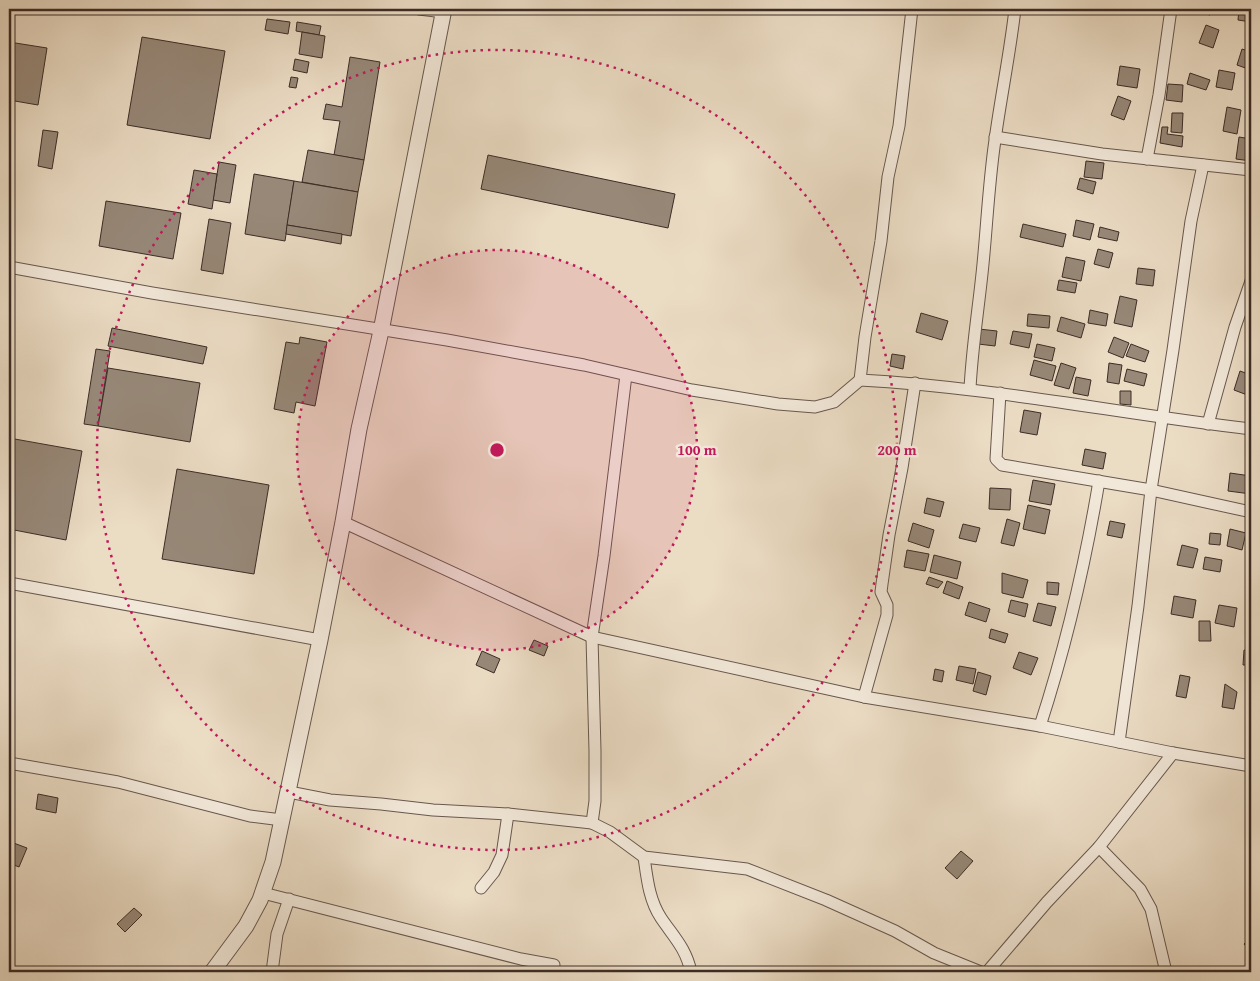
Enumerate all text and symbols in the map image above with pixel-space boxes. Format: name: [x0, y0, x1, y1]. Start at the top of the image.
text: 100 m: [677, 439, 717, 460]
text: 200 m: [877, 439, 917, 460]
centre of rings: [488, 441, 506, 459]

